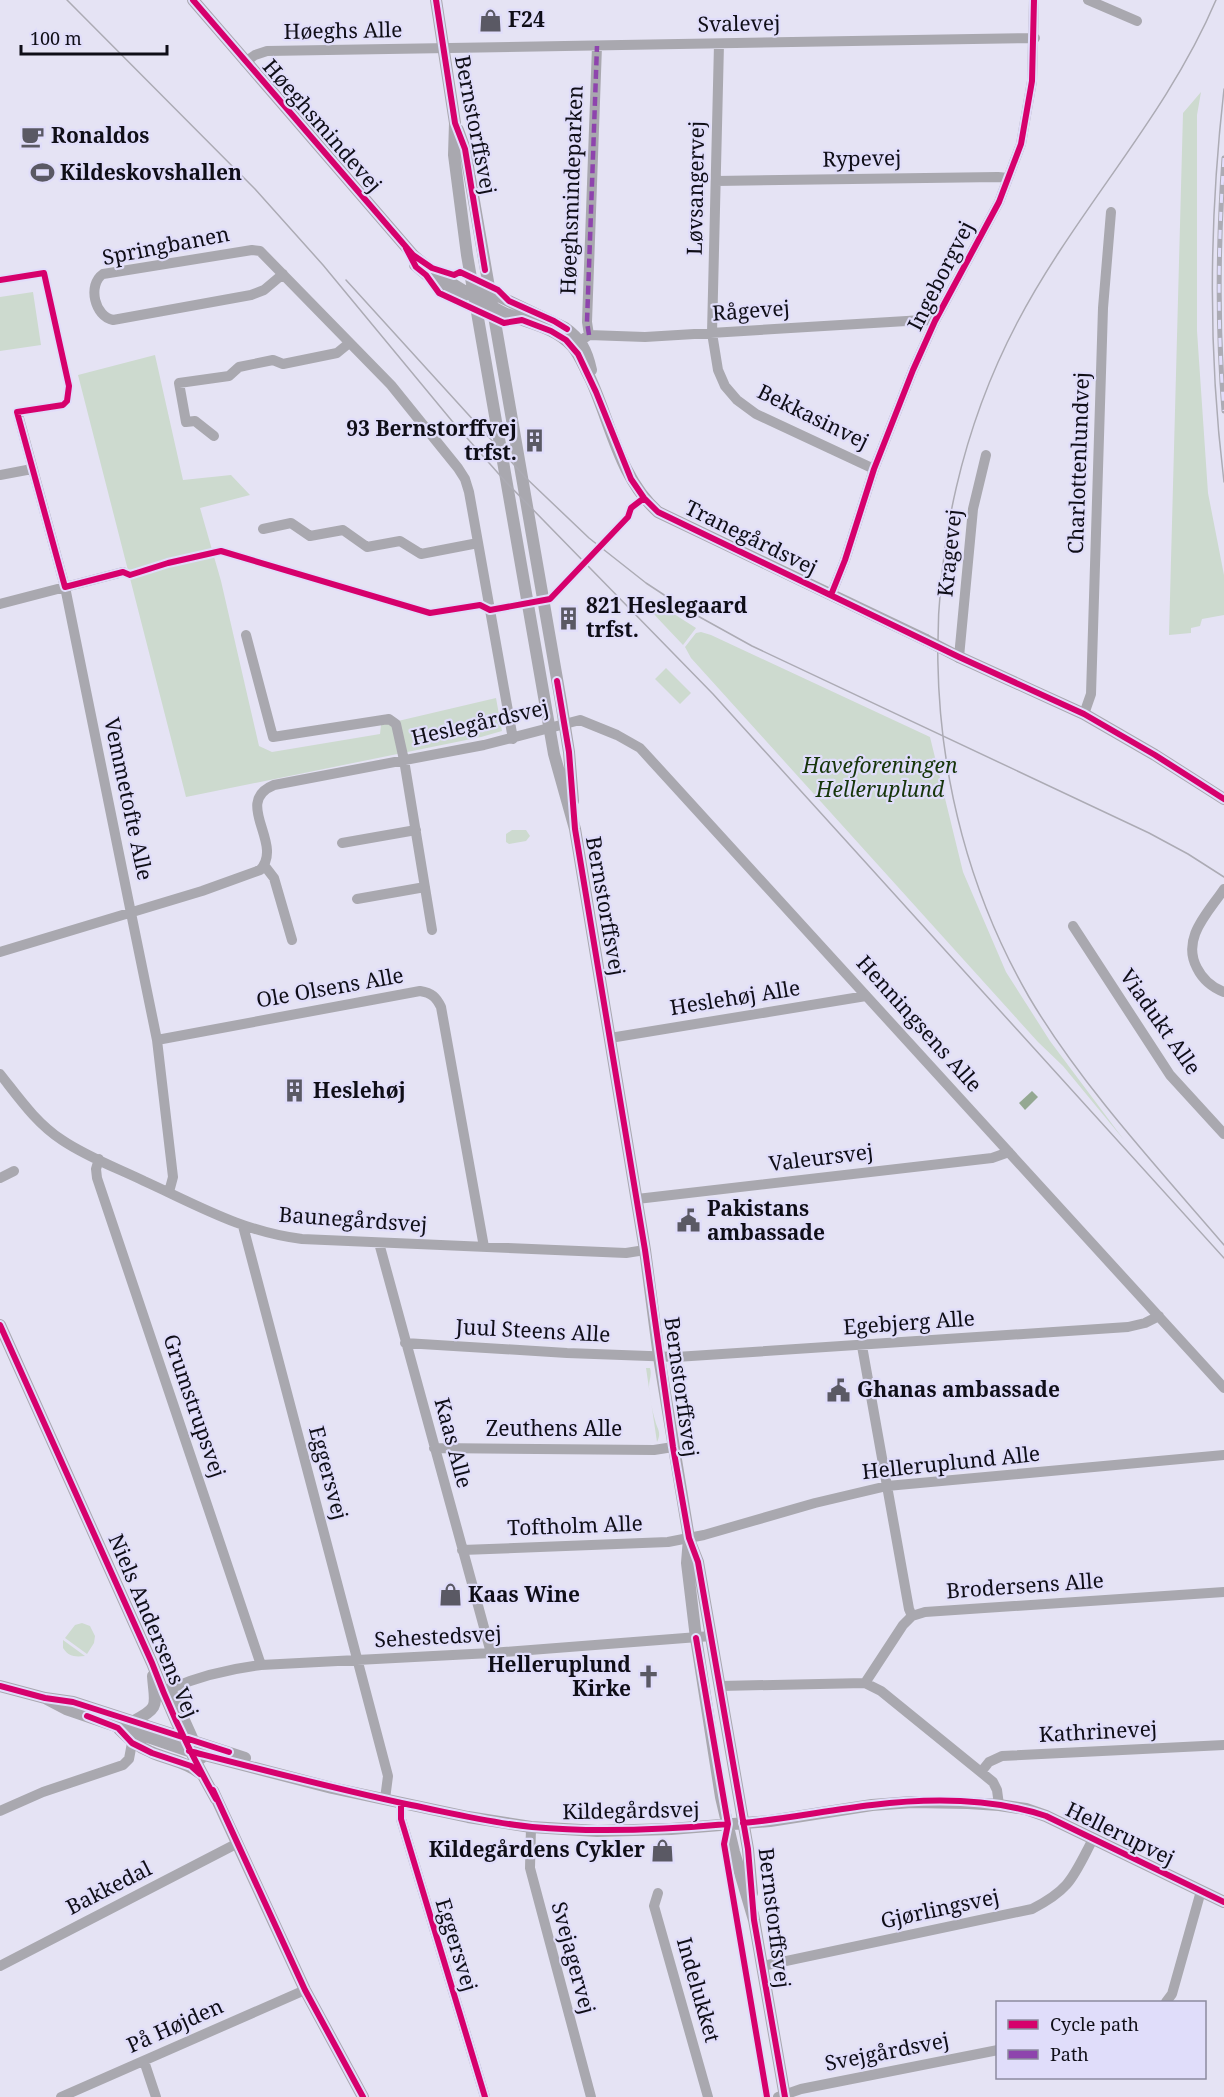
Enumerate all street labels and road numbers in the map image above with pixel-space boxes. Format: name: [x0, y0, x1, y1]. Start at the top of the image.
street label: Svalevej: [697, 8, 781, 38]
street label: Høeghs Alle: [283, 15, 403, 45]
street label: Høeghsmindevej: [257, 53, 388, 198]
street label: Bernstorffsvej: [449, 53, 503, 197]
street label: Høeghsmindeparken: [553, 85, 589, 295]
street label: Løvsangervej: [680, 121, 710, 255]
street label: Rypevej: [822, 143, 902, 173]
street label: Ingeborgvej: [900, 216, 980, 335]
street label: Springbanen: [100, 219, 232, 271]
street label: Rågevej: [711, 293, 791, 327]
street label: Charlottenlundvej: [1061, 371, 1095, 554]
street label: Bekkasinvej: [753, 377, 874, 455]
street label: Tranegårdsvej: [681, 493, 822, 581]
street label: Kragevej: [930, 508, 968, 598]
street label: Heslegårdsvej: [408, 693, 551, 751]
street label: Vemmetofte Alle: [98, 715, 160, 883]
street label: Bernstorffsvej: [580, 834, 632, 978]
street label: Henningsens Alle: [851, 949, 989, 1098]
street label: Ole Olsens Alle: [254, 960, 406, 1014]
street label: Viadukt Alle: [1114, 963, 1208, 1080]
street label: Heslehøj Alle: [668, 973, 802, 1021]
street label: Valeursvej: [767, 1137, 875, 1177]
street label: Baunegårdsvej: [278, 1200, 428, 1238]
street label: Egebjerg Alle: [842, 1303, 976, 1341]
street label: Juul Steens Alle: [454, 1312, 611, 1348]
street label: Bernstorffsvej: [658, 1315, 706, 1459]
street label: Grumstrupsvej: [157, 1330, 233, 1481]
street label: Kaas Alle: [428, 1395, 479, 1491]
street label: Zeuthens Alle: [486, 1414, 622, 1442]
street label: Eggersvej: [303, 1423, 355, 1523]
street label: Helleruplund Alle: [860, 1439, 1041, 1485]
street label: Toftholm Alle: [507, 1509, 643, 1541]
street label: Niels Andersens Vej: [102, 1529, 205, 1722]
street label: Brodersens Alle: [945, 1566, 1105, 1604]
street label: Sehestedsvej: [374, 1619, 502, 1653]
street label: Kathrinevej: [1038, 1714, 1158, 1748]
street label: Kildegårdsvej: [562, 1795, 700, 1825]
street label: Hellerupvej: [1061, 1795, 1180, 1872]
street label: Bernstorffsvej: [752, 1846, 797, 1990]
street label: Bakkedal: [61, 1853, 156, 1921]
street label: Gjørlingsvej: [878, 1882, 1002, 1934]
street label: Eggersvej: [430, 1895, 484, 1995]
street label: Svejagervej: [546, 1899, 602, 2017]
street label: Indelukket: [671, 1934, 727, 2045]
street label: På Højden: [122, 1991, 227, 2059]
street label: Svejgårdsvej: [822, 2025, 951, 2077]

